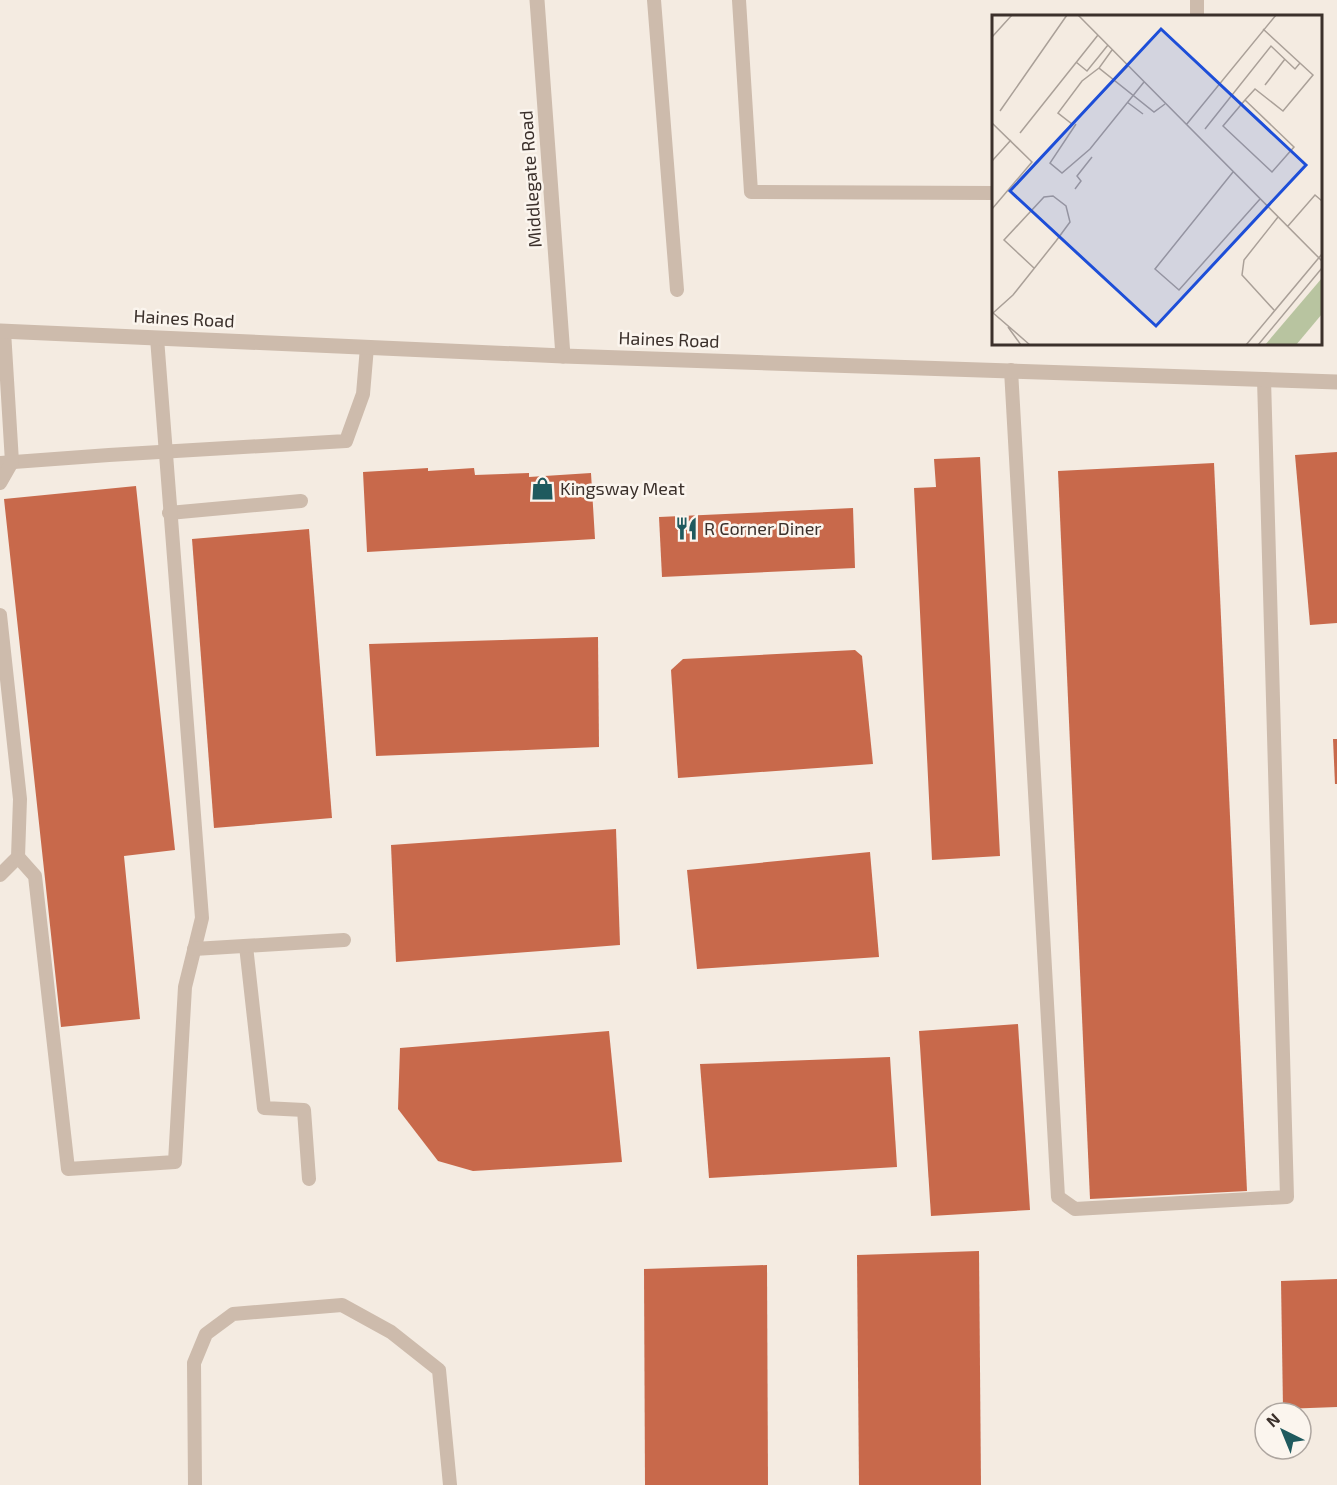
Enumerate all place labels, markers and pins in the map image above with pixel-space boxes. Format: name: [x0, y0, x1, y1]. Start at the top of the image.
shop icon: Kingsway Meat: [529, 476, 555, 502]
place label: Kingsway Meat: [560, 477, 685, 499]
restaurant icon: R Corner Diner: [673, 516, 699, 542]
place label: R Corner Diner: [704, 517, 822, 539]

